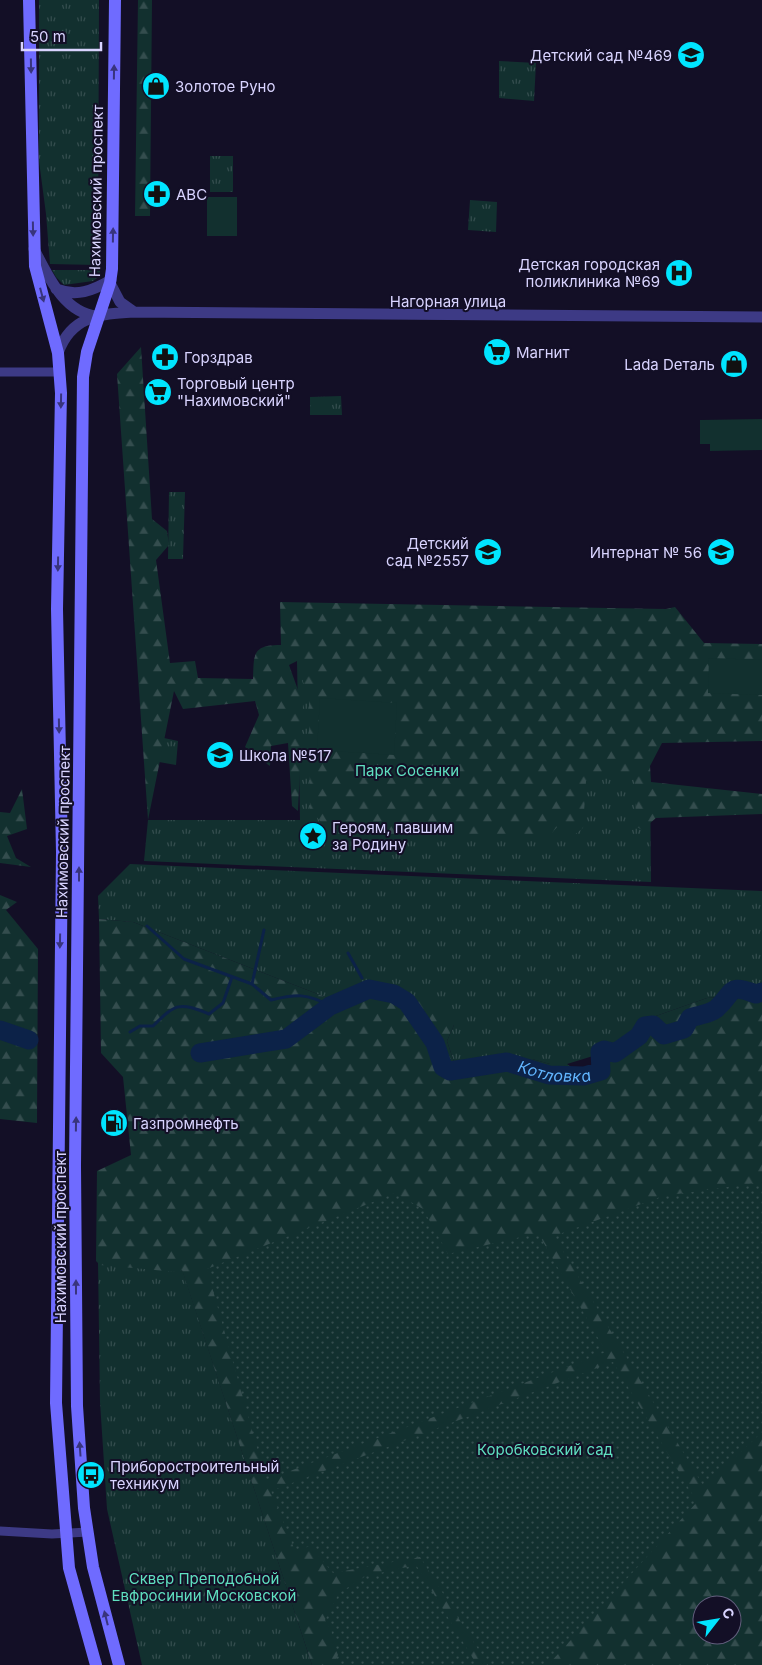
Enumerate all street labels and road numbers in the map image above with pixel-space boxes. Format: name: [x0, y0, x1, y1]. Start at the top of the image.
street label: Нахимовский проспект: [85, 105, 107, 277]
street label: Нагорная улица: [390, 292, 506, 311]
street label: Нахимовский проспект: [52, 746, 74, 918]
street label: Нахимовский проспект: [51, 1151, 70, 1323]

